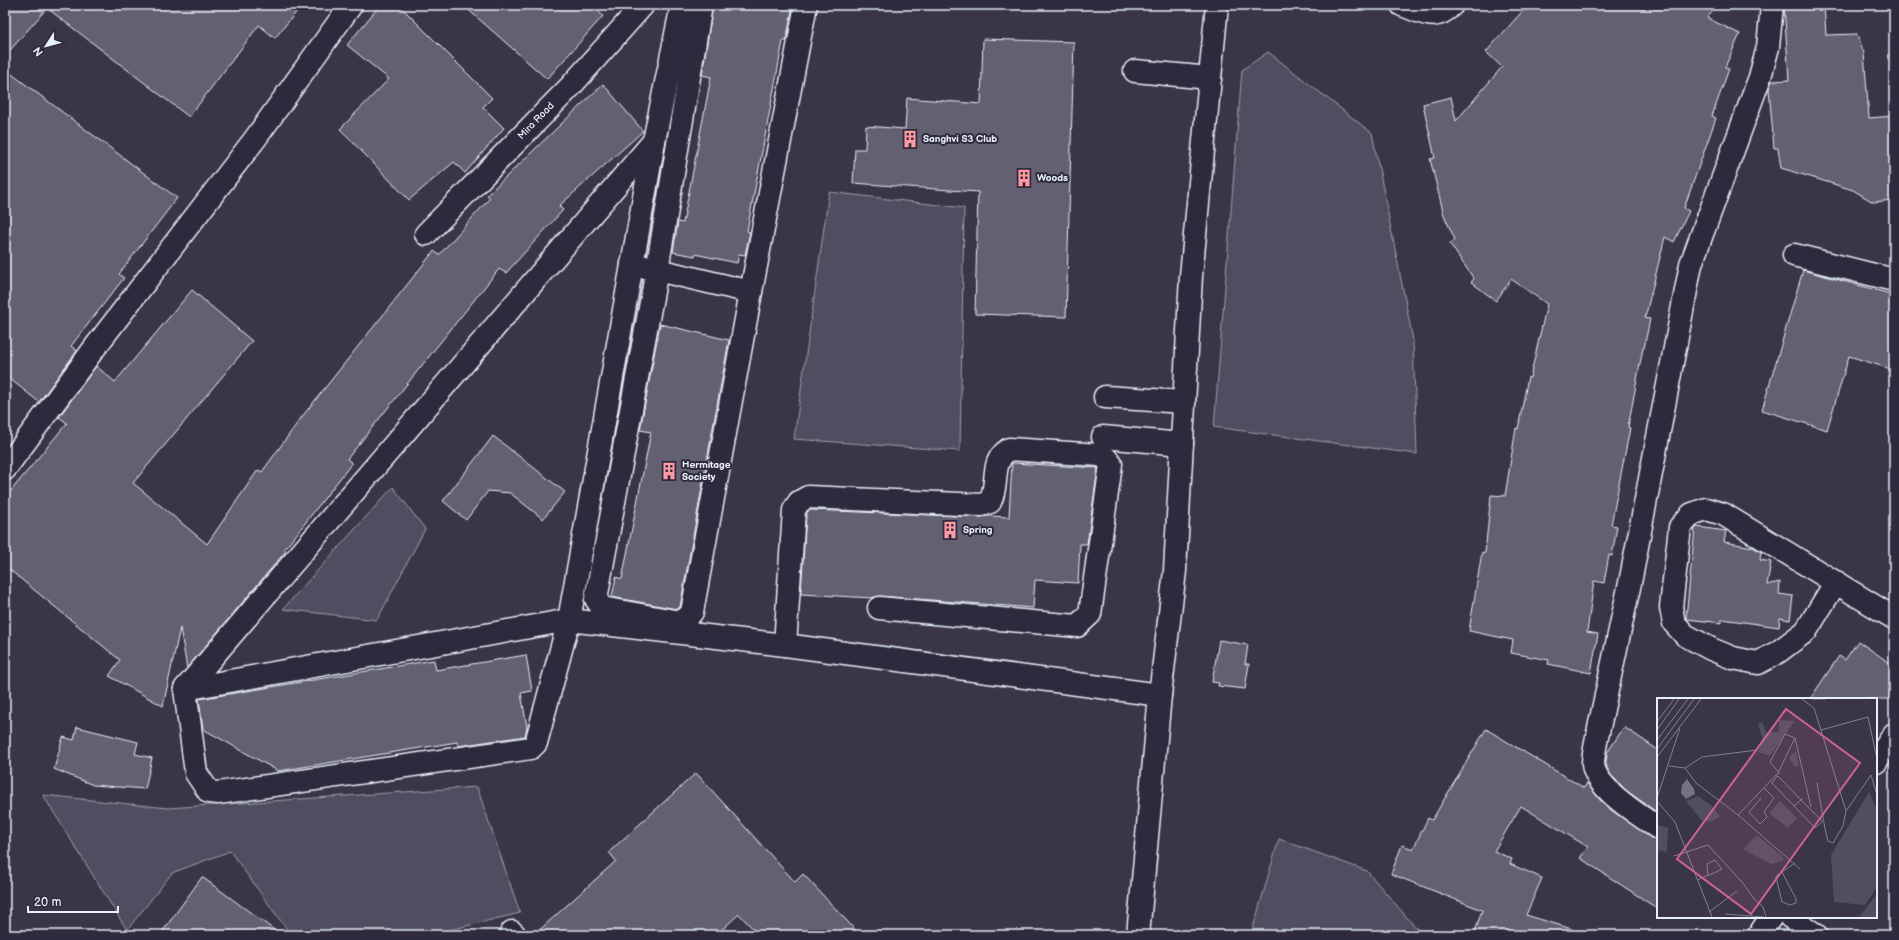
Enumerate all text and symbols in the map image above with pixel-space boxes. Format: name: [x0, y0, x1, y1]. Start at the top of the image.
north arrow: [26, 26, 66, 66]
text: N: [31, 44, 46, 59]
street label: Mira Road: [515, 100, 557, 142]
building icon: Sanghvi S3 Club: [900, 129, 920, 149]
place label: Sanghvi S3 Club: [923, 133, 997, 145]
building icon: Woods: [1014, 168, 1034, 188]
place label: Woods: [1037, 172, 1068, 184]
place label: Hermitage Society: [682, 459, 731, 483]
building icon: Hermitage Society: [659, 461, 679, 481]
building icon: Spring: [940, 520, 960, 540]
place label: Spring: [963, 524, 993, 536]
inset map: [1657, 698, 1877, 918]
scale bar: [28, 888, 118, 914]
text: 20 m: [34, 895, 61, 910]

